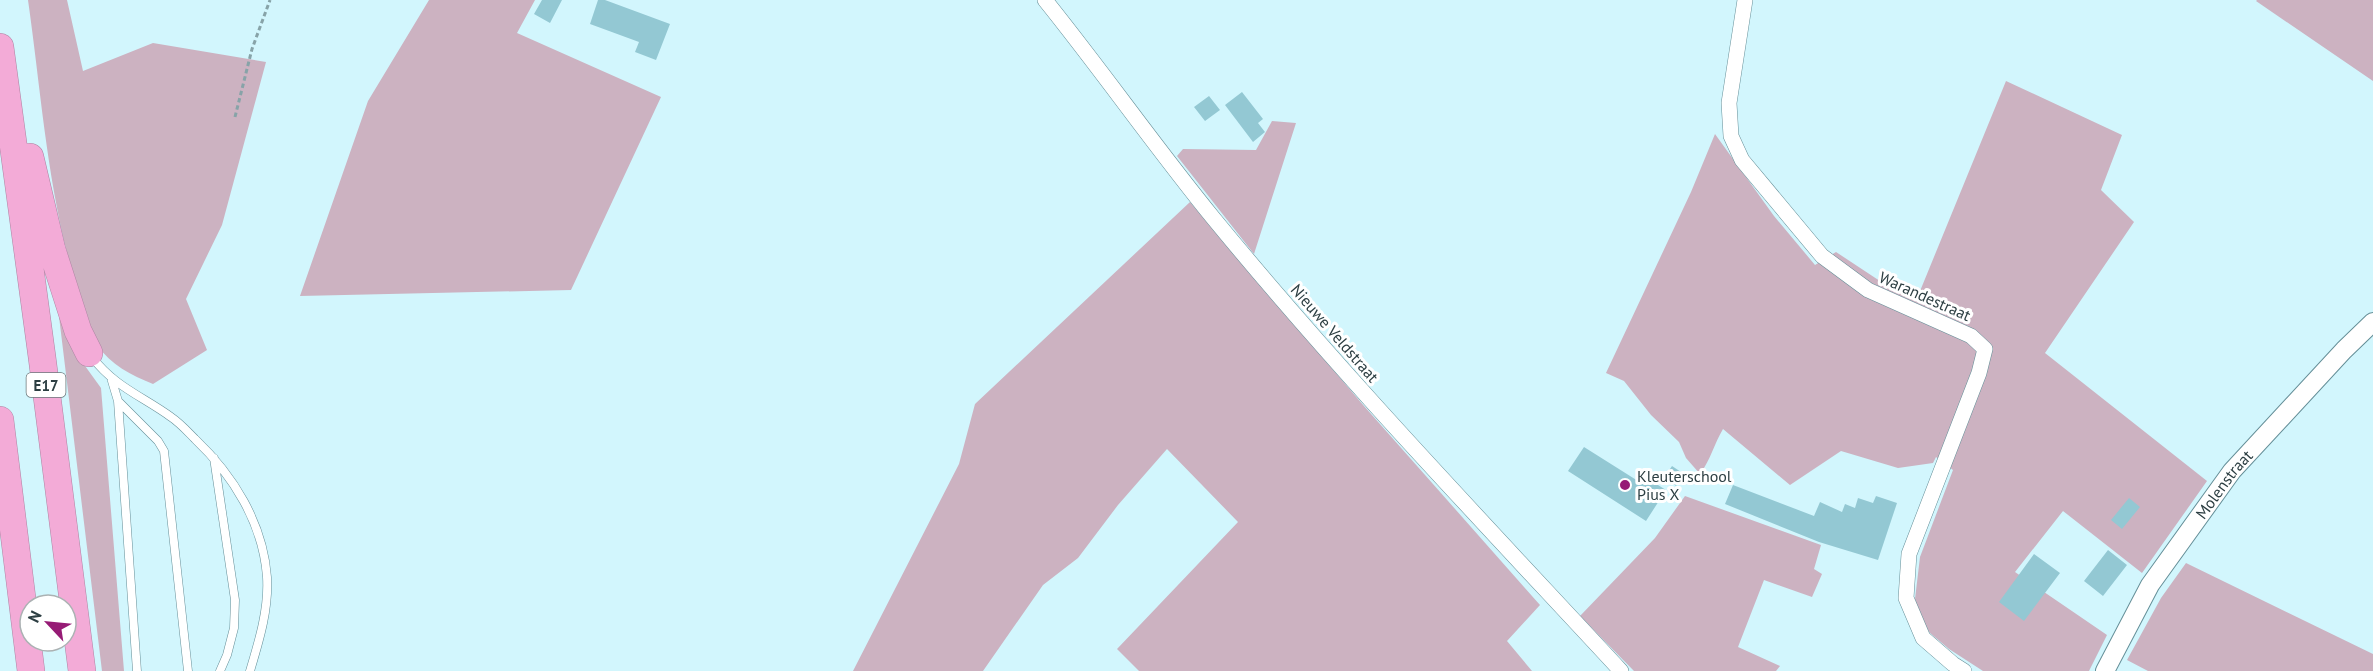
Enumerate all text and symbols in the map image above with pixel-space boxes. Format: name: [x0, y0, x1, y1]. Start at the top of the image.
street label: Warandestraat: [1876, 267, 1974, 325]
street label: Nieuwe Veldstraat: [1287, 280, 1384, 387]
road number: E17: [26, 373, 66, 397]
street label: Molenstraat: [2191, 445, 2257, 523]
place label: Kleuterschool Pius X: [1637, 466, 1732, 504]
marker: Kleuterschool Pius X: [1618, 478, 1632, 492]
north arrow: [18, 593, 78, 653]
text: N: [23, 607, 46, 626]

